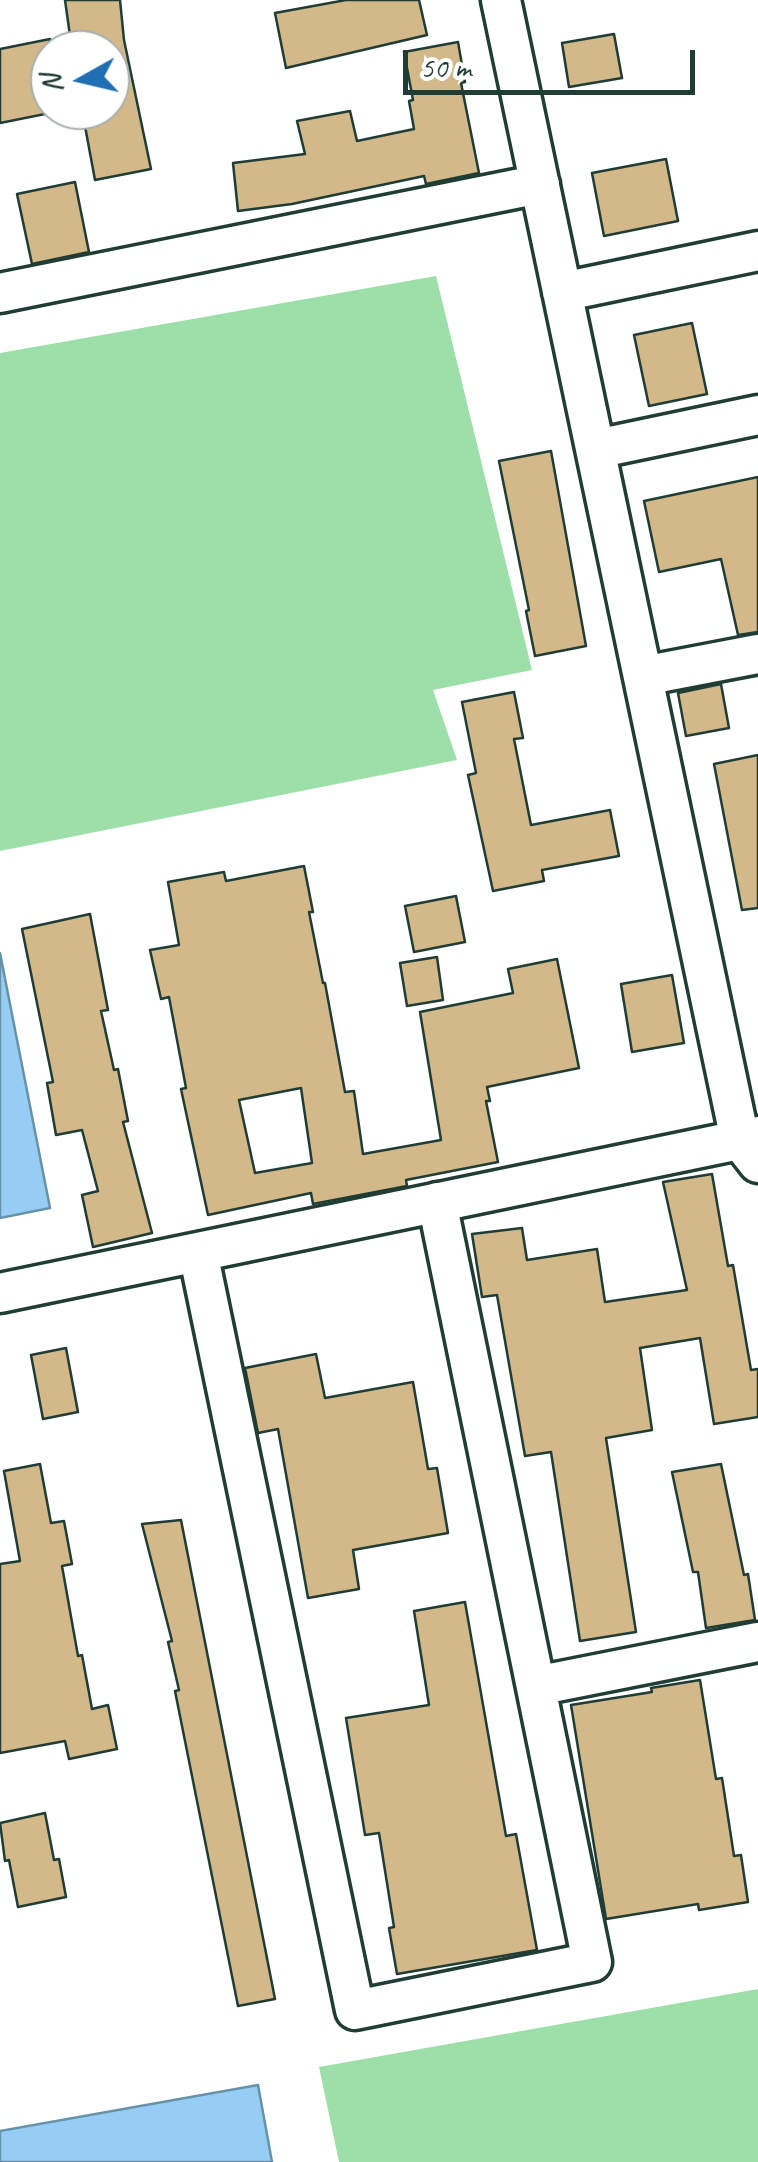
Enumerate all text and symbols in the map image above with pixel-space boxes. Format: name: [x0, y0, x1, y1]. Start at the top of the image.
north arrow: [30, 30, 130, 130]
scale bar: [408, 30, 700, 92]
text: 50 m: [420, 48, 471, 86]
text: N: [33, 73, 70, 95]

